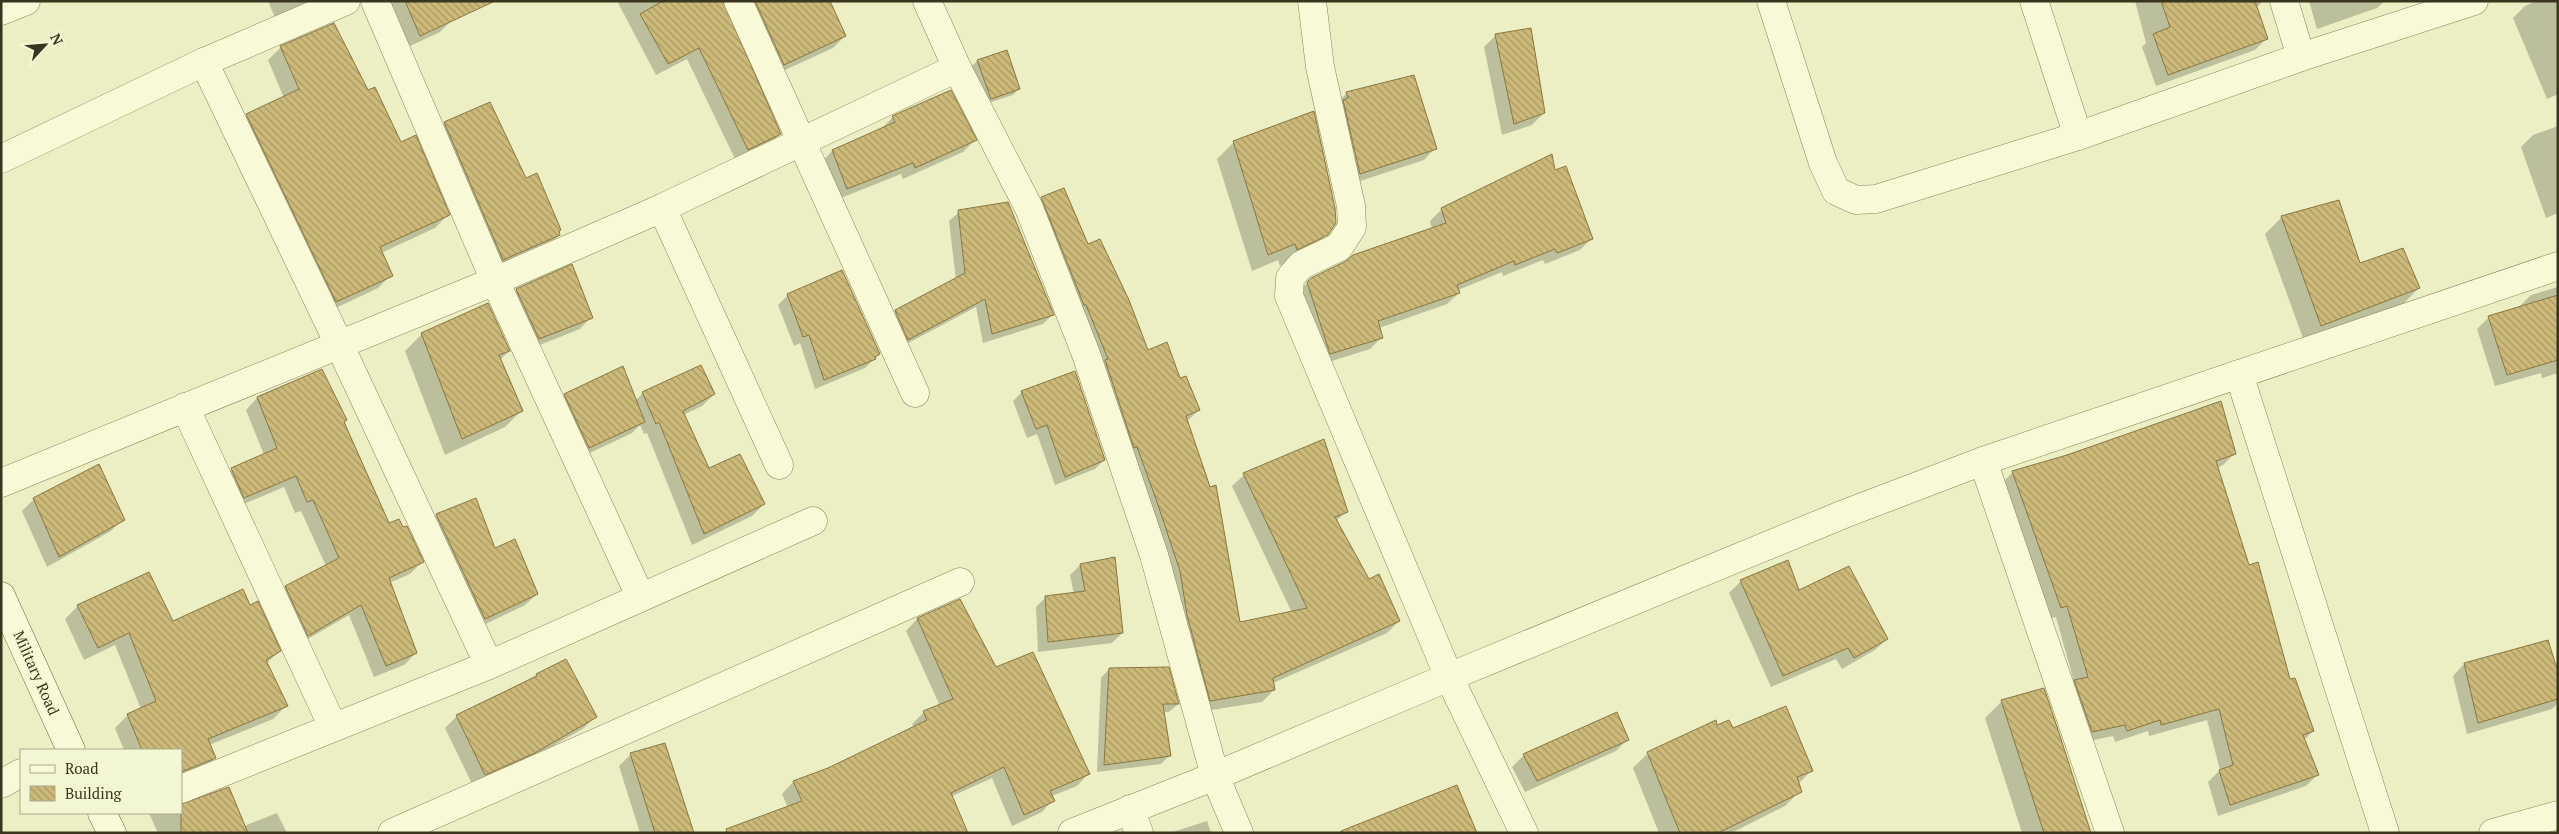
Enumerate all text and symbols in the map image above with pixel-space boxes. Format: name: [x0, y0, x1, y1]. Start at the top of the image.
north arrow: [20, 20, 70, 70]
text: N: [46, 30, 68, 48]
street label: Military Road: [9, 627, 64, 718]
legend: [20, 749, 182, 814]
text: Road: [65, 758, 98, 778]
text: Building: [65, 783, 123, 803]

